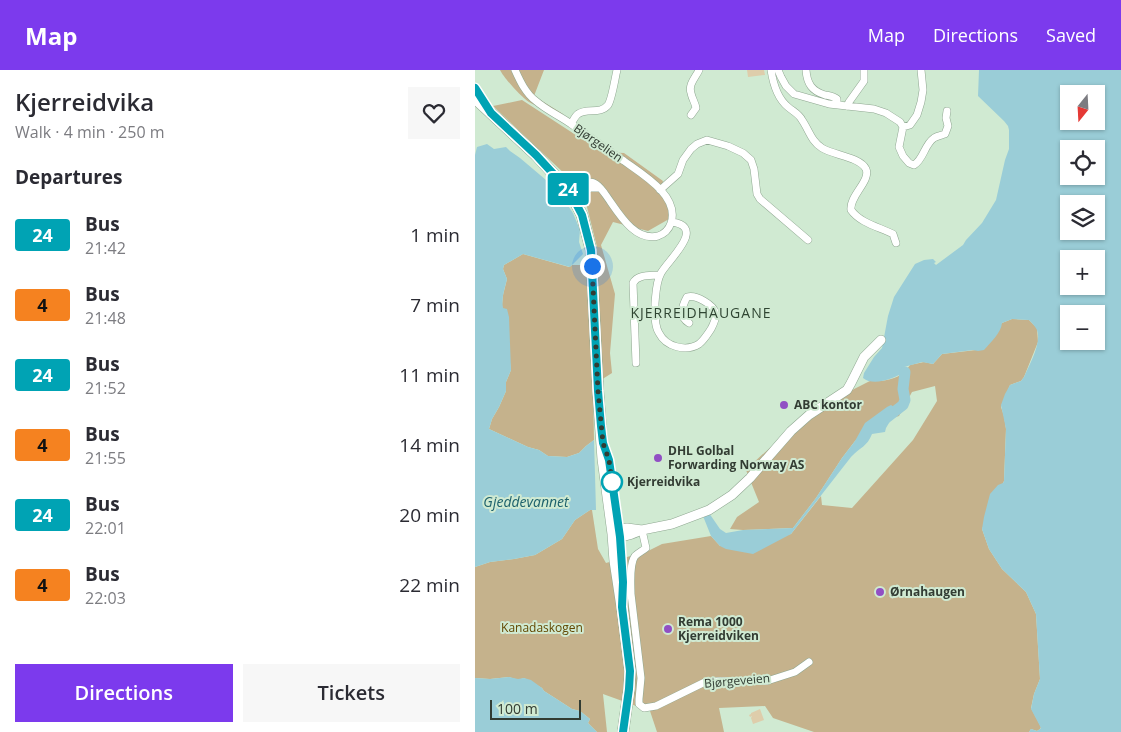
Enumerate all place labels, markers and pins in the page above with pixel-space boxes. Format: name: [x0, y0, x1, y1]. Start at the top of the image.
place label: ABC kontor: [794, 396, 863, 413]
marker: ABC kontor: [778, 399, 790, 411]
place label: DHL Golbal Forwarding Norway AS: [668, 442, 805, 473]
marker: DHL Golbal Forwarding Norway AS: [652, 452, 664, 464]
marker: Kjerreidvika: [601, 471, 623, 493]
place label: Kjerreidvika: [627, 473, 700, 490]
place label: Ørnahaugen: [890, 583, 965, 600]
marker: Ørnahaugen: [874, 586, 886, 598]
place label: Rema 1000 Kjerreidviken: [678, 613, 759, 644]
marker: Rema 1000 Kjerreidviken: [662, 623, 674, 635]

